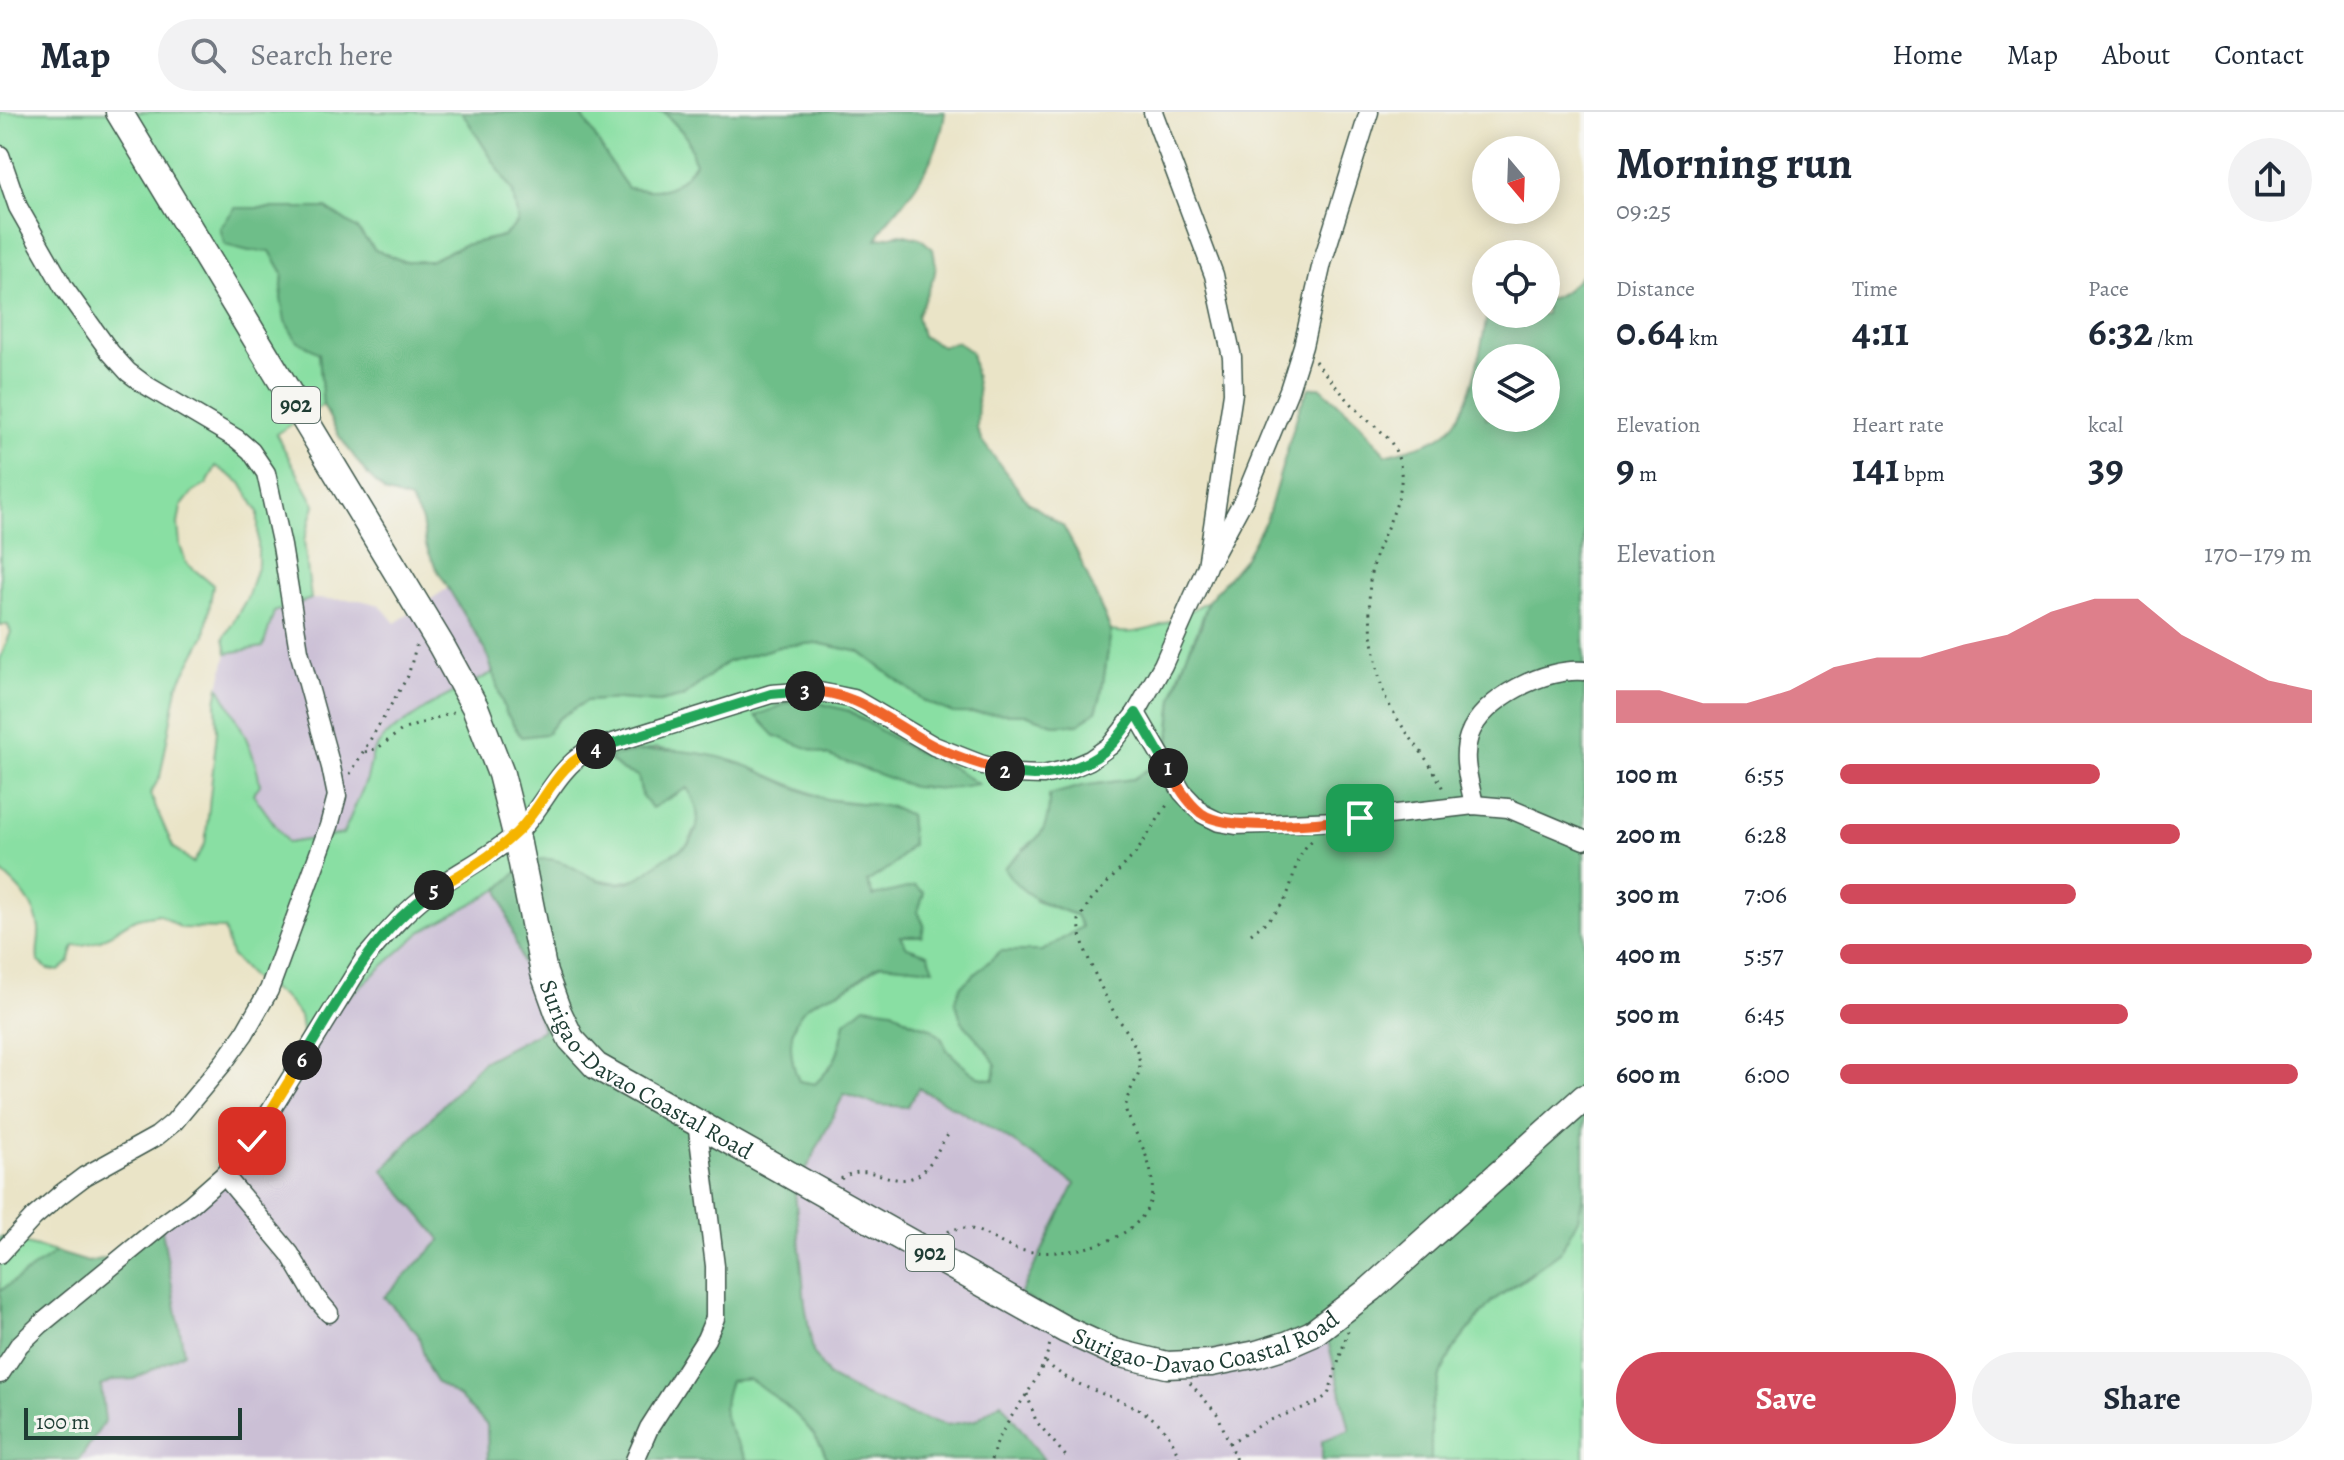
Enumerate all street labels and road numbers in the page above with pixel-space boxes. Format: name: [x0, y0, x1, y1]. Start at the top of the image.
road number: 902: [272, 387, 320, 423]
street label: Surigao-Davao Coastal Road: [532, 975, 759, 1167]
road number: 902: [906, 1235, 954, 1271]
street label: Surigao-Davao Coastal Road: [1067, 1303, 1346, 1381]

